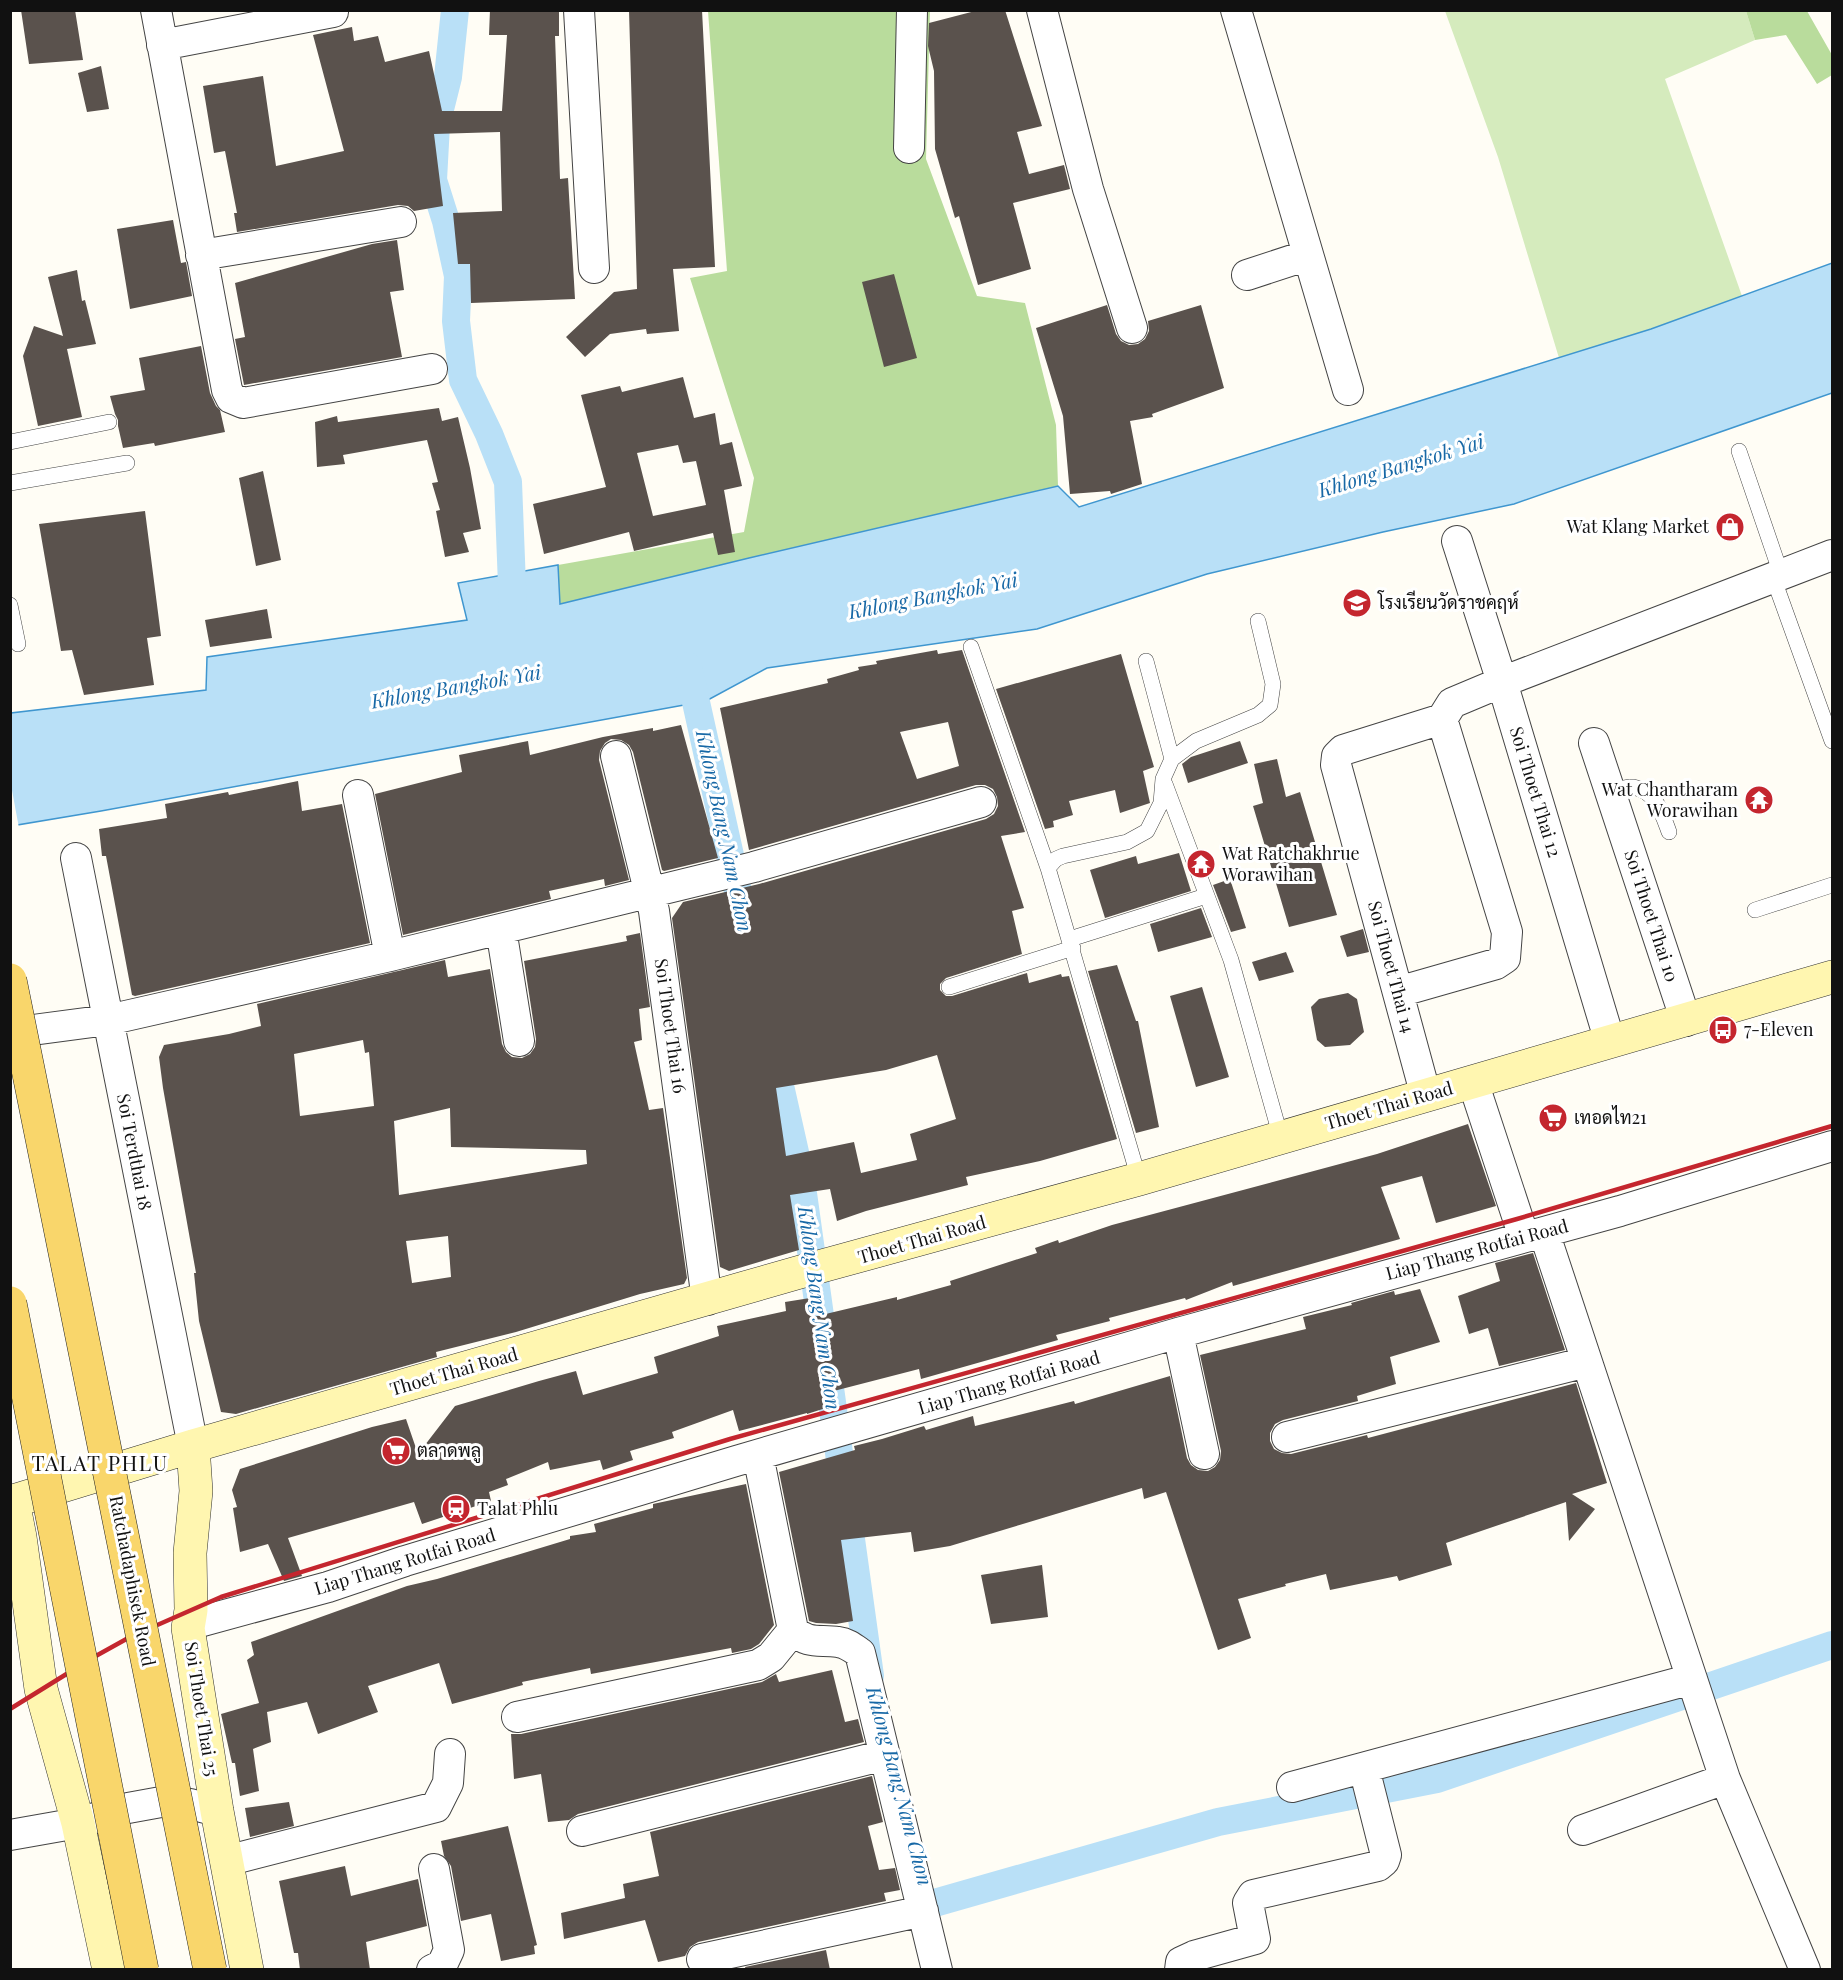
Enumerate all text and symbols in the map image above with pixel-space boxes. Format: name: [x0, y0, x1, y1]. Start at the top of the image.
water label: Khlong Bangkok Yai: [1313, 426, 1488, 503]
shop icon: Wat Klang Market: [1714, 511, 1746, 543]
place label: Wat Klang Market: [1566, 514, 1710, 538]
water label: Khlong Bangkok Yai: [845, 565, 1021, 624]
school or university icon: โรงเรียนวัดราชคฤห์: [1341, 587, 1373, 619]
place label: โรงเรียนวัดราชคฤห์: [1377, 590, 1519, 614]
water label: Khlong Bangkok Yai: [368, 657, 544, 714]
street label: Soi Thoet Thai 12: [1505, 723, 1567, 860]
water label: Khlong Bang Nam Chon: [691, 727, 760, 934]
place label: Wat Chantharam Worawihan: [1601, 777, 1738, 822]
temple icon: Wat Chantharam Worawihan: [1743, 784, 1775, 816]
place label: Wat Ratchakhrue Worawihan: [1221, 841, 1360, 886]
street label: Soi Thoet Thai 10: [1619, 847, 1685, 985]
temple icon: Wat Ratchakhrue Worawihan: [1185, 848, 1217, 880]
street label: Soi Thoet Thai 14: [1363, 898, 1421, 1035]
street label: Soi Thoet Thai 16: [650, 957, 692, 1095]
bus stop icon: 7-Eleven: [1707, 1014, 1739, 1046]
place label: 7-Eleven: [1744, 1017, 1814, 1041]
street label: Thoet Thai Road: [1322, 1075, 1456, 1135]
street label: Soi Terdthai 18: [112, 1091, 158, 1212]
supermarket icon: เทอดไท21: [1537, 1102, 1569, 1134]
place label: เทอดไท21: [1574, 1105, 1647, 1129]
water label: Khlong Bang Nam Chon: [793, 1203, 848, 1411]
street label: Thoet Thai Road: [855, 1209, 989, 1269]
street label: Liap Thang Rotfai Road: [1383, 1213, 1571, 1285]
street label: Thoet Thai Road: [387, 1341, 521, 1401]
street label: Liap Thang Rotfai Road: [915, 1344, 1103, 1419]
supermarket icon: ตลาดพลู: [380, 1435, 412, 1467]
place label: ตลาดพลู: [417, 1438, 481, 1464]
district label: TALAT PHLU: [31, 1448, 169, 1476]
street label: Ratchadaphisek Road: [105, 1493, 161, 1669]
station icon: Talat Phlu: [440, 1493, 472, 1525]
place label: Talat Phlu: [477, 1496, 559, 1520]
street label: Liap Thang Rotfai Road: [311, 1522, 499, 1600]
street label: Soi Thoet Thai 25: [179, 1640, 224, 1778]
water label: Khlong Bang Nam Chon: [861, 1682, 940, 1888]

